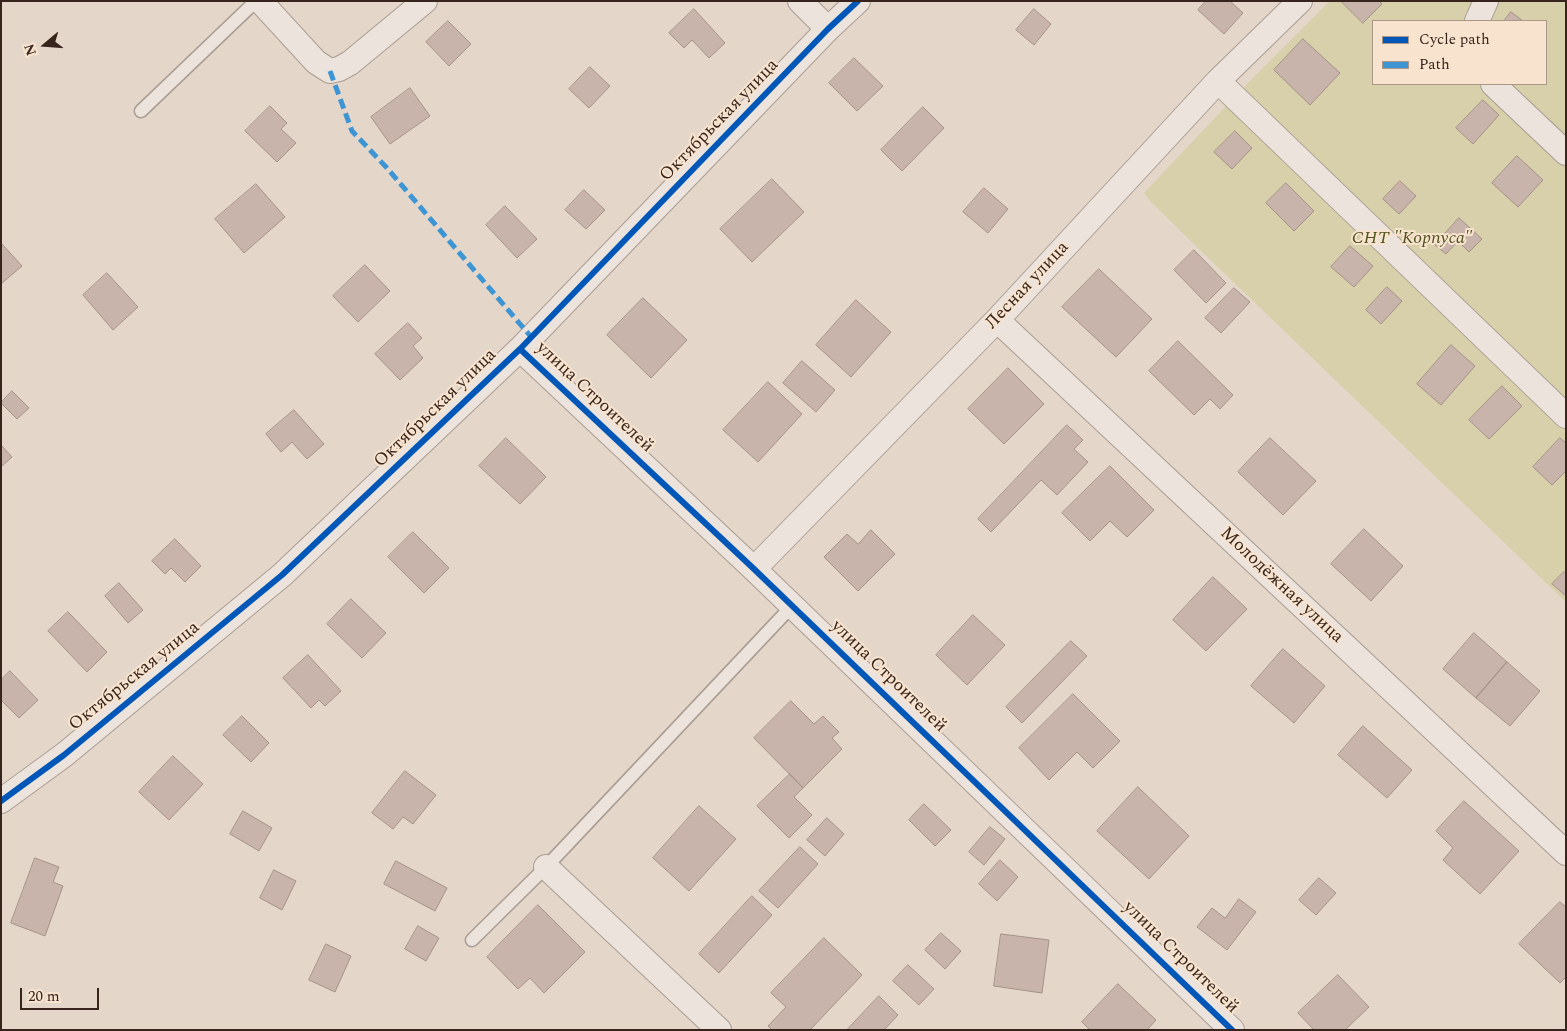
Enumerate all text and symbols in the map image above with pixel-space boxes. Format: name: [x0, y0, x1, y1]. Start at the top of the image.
north arrow: [20, 20, 70, 70]
legend: [1372, 20, 1547, 85]
text: Cycle path: [1419, 28, 1490, 51]
text: N: [19, 41, 42, 58]
text: Path: [1419, 53, 1450, 76]
street label: Октябрьская улица: [656, 55, 784, 187]
park label: СНТ "Корпуса": [1352, 228, 1472, 250]
street label: Лесная улица: [982, 238, 1074, 334]
street label: улица Строителей: [531, 338, 657, 458]
street label: Октябрьская улица: [370, 345, 502, 473]
street label: Молодёжная улица: [1215, 523, 1347, 649]
street label: улица Строителей: [826, 616, 950, 738]
street label: Октябрьская улица: [65, 618, 205, 736]
street label: улица Строителей: [1118, 897, 1242, 1019]
scale bar: [22, 978, 101, 1010]
text: 20 m: [28, 985, 60, 1008]

